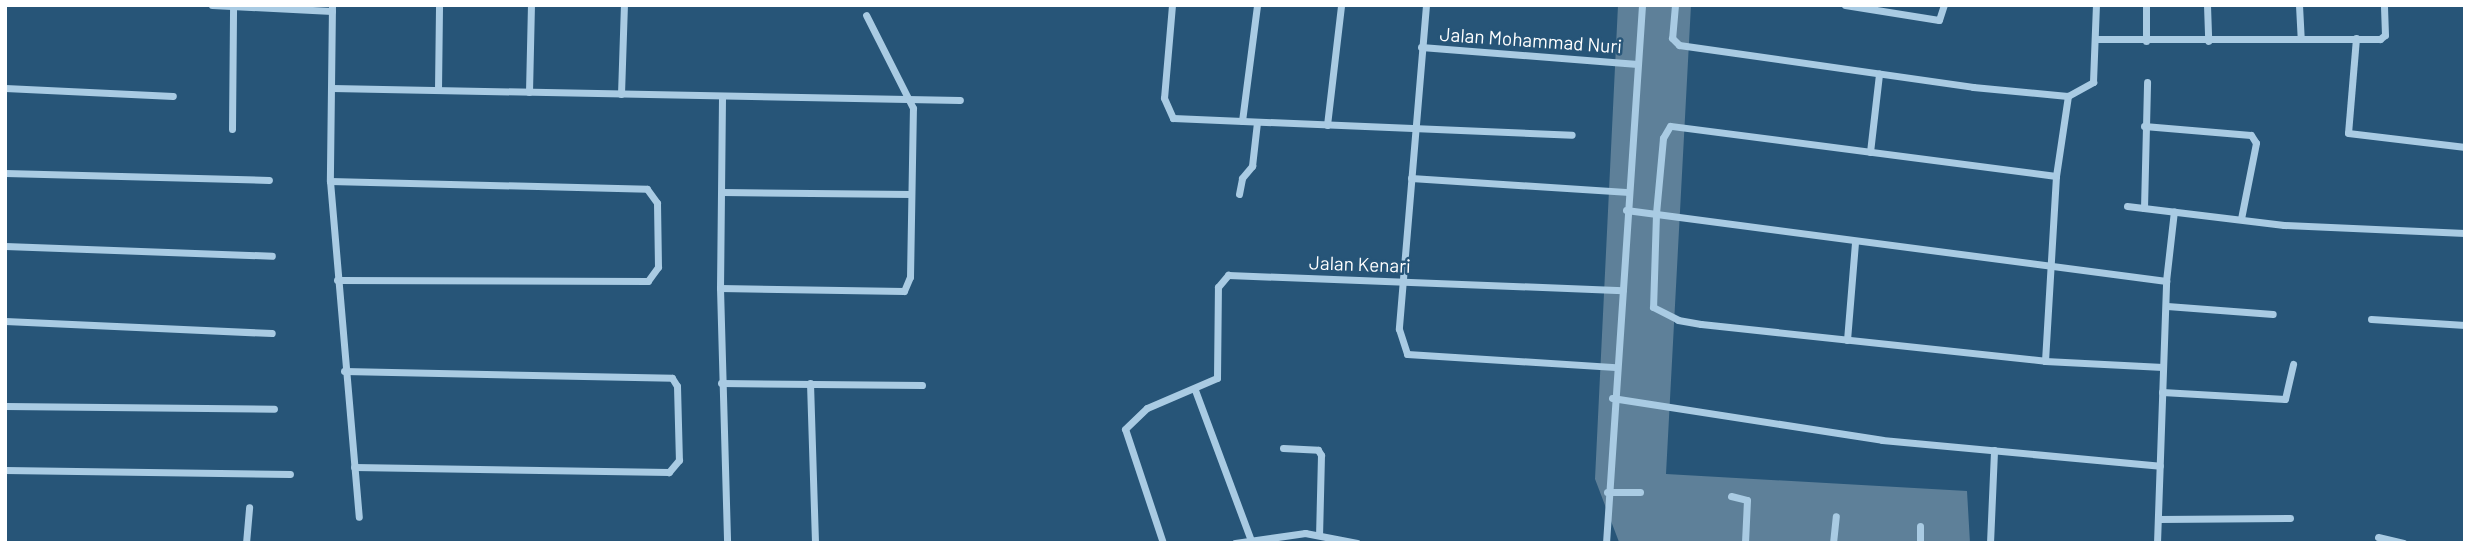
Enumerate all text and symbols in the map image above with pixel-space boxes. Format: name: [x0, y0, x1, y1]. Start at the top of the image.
street label: Jalan Mohammad Nuri: [1439, 22, 1623, 58]
street label: Jalan Kenari: [1309, 251, 1411, 277]

